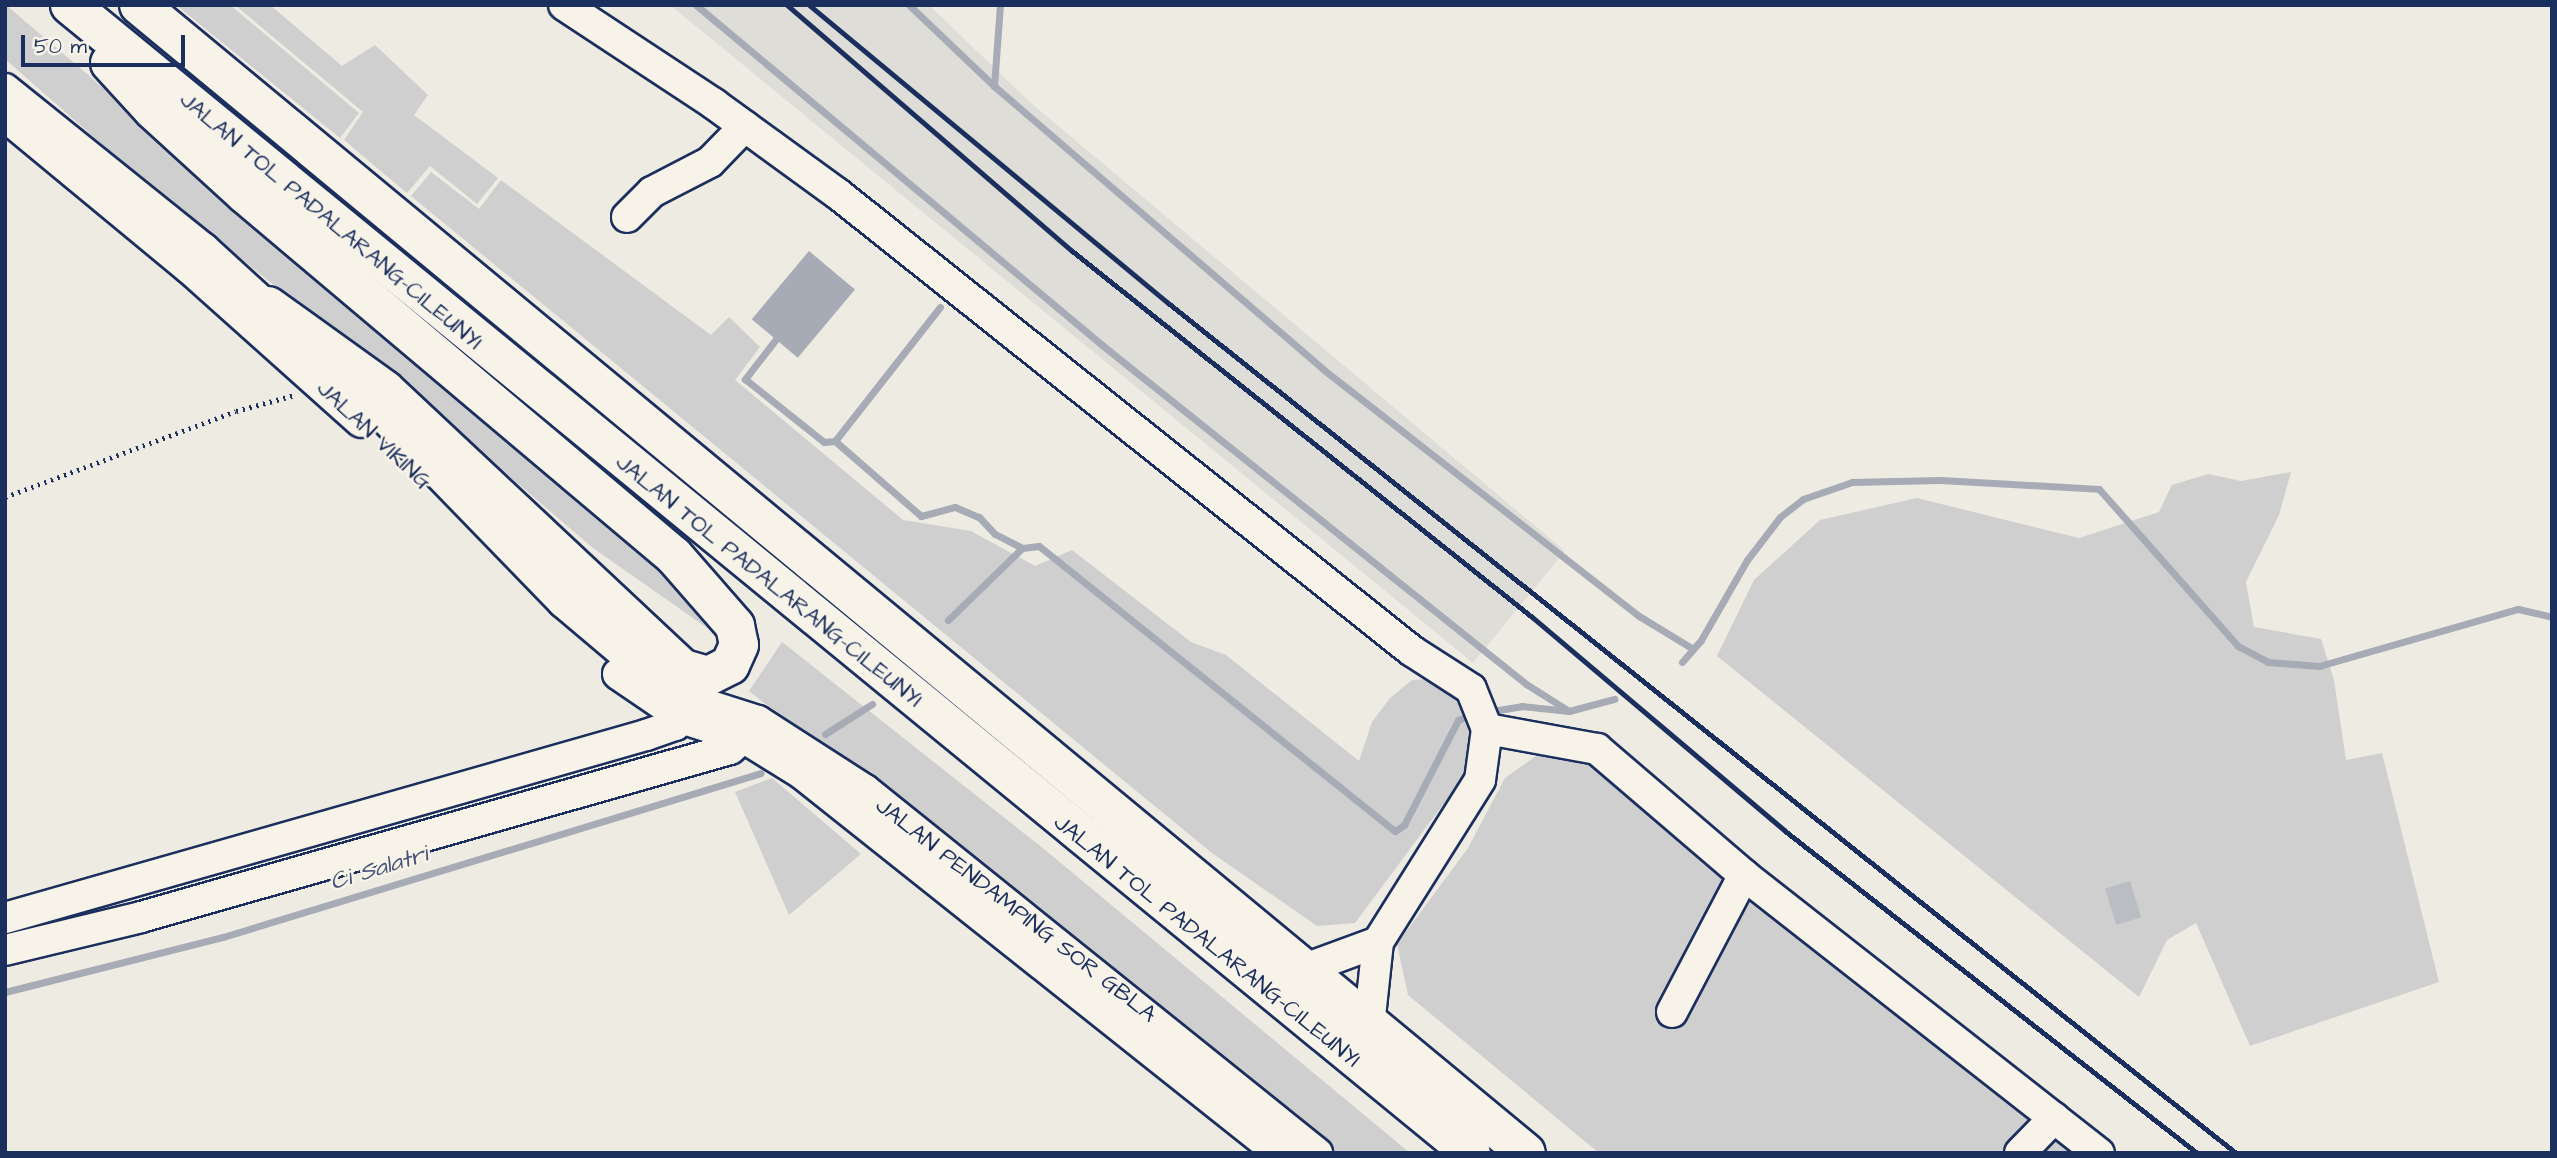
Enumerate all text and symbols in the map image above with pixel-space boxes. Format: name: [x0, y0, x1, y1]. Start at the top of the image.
scale bar: [24, 21, 189, 65]
text: 50 m: [34, 32, 87, 61]
street label: JALAN TOL PADALARANG–CILEUNYI: [174, 86, 488, 356]
street label: JALAN VIKING: [311, 375, 437, 495]
street label: JALAN TOL PADALARANG–CILEUNYI: [610, 449, 928, 713]
street label: JALAN PENDAMPING SOR GBLA: [870, 792, 1162, 1028]
street label: JALAN TOL PADALARANG–CILEUNYI: [1048, 809, 1366, 1073]
water label: Ci Salatri: [327, 841, 431, 897]

